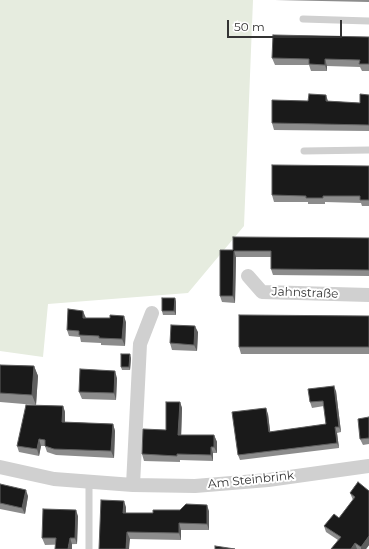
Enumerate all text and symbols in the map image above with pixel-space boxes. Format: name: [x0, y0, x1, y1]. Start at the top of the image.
scale bar: [229, 12, 344, 38]
text: 50 m: [234, 19, 265, 34]
street label: Jahnstraße: [271, 285, 339, 301]
street label: Am Steinbrink: [207, 468, 295, 492]

